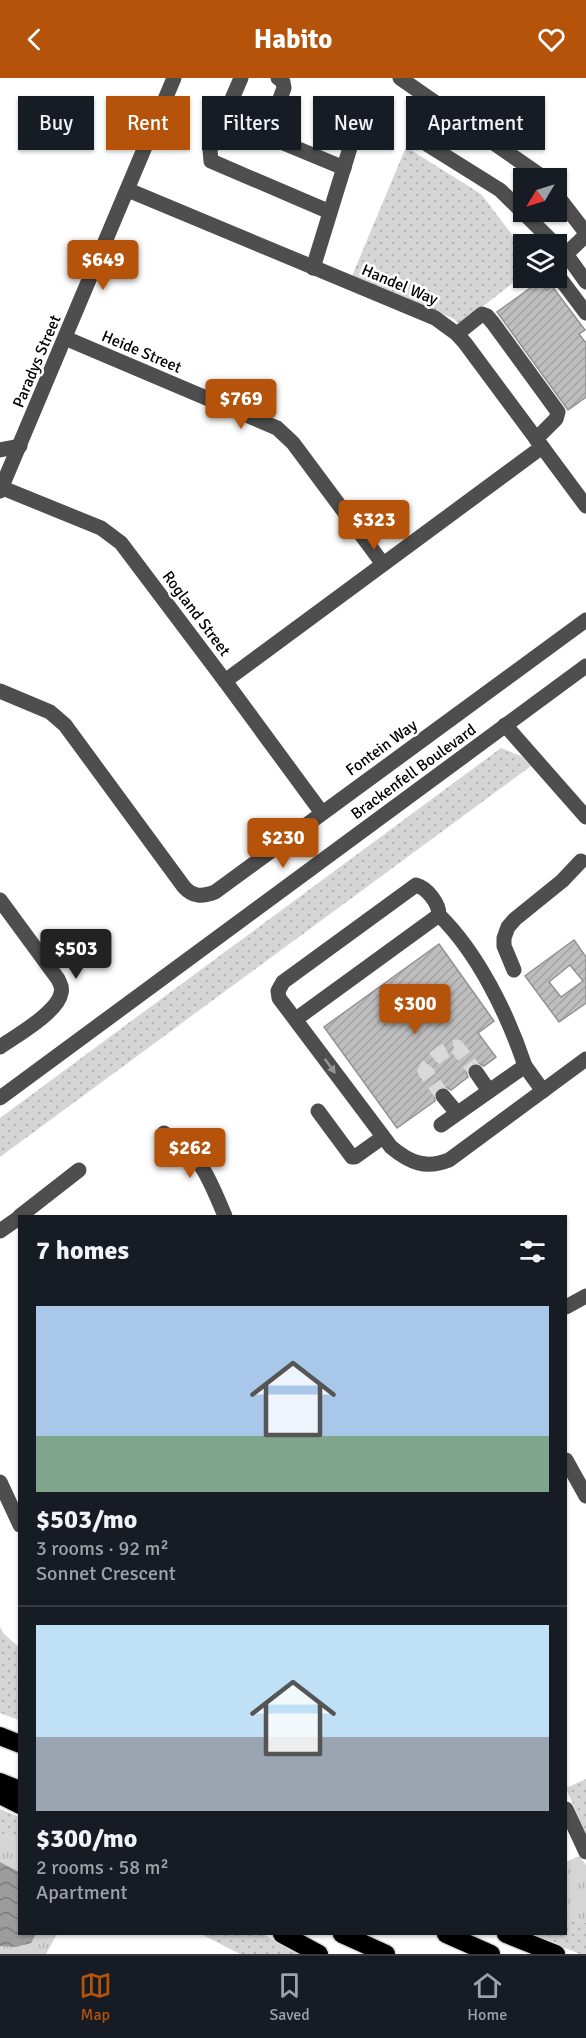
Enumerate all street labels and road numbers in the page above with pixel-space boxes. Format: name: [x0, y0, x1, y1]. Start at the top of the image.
street label: Handel Way: [359, 260, 441, 310]
street label: Paradys Street: [8, 312, 66, 411]
street label: Heide Street: [99, 326, 185, 378]
street label: Rogland Street: [158, 567, 235, 660]
street label: Fontein Way: [342, 715, 422, 780]
street label: Brackenfell Boulevard: [347, 720, 480, 824]

